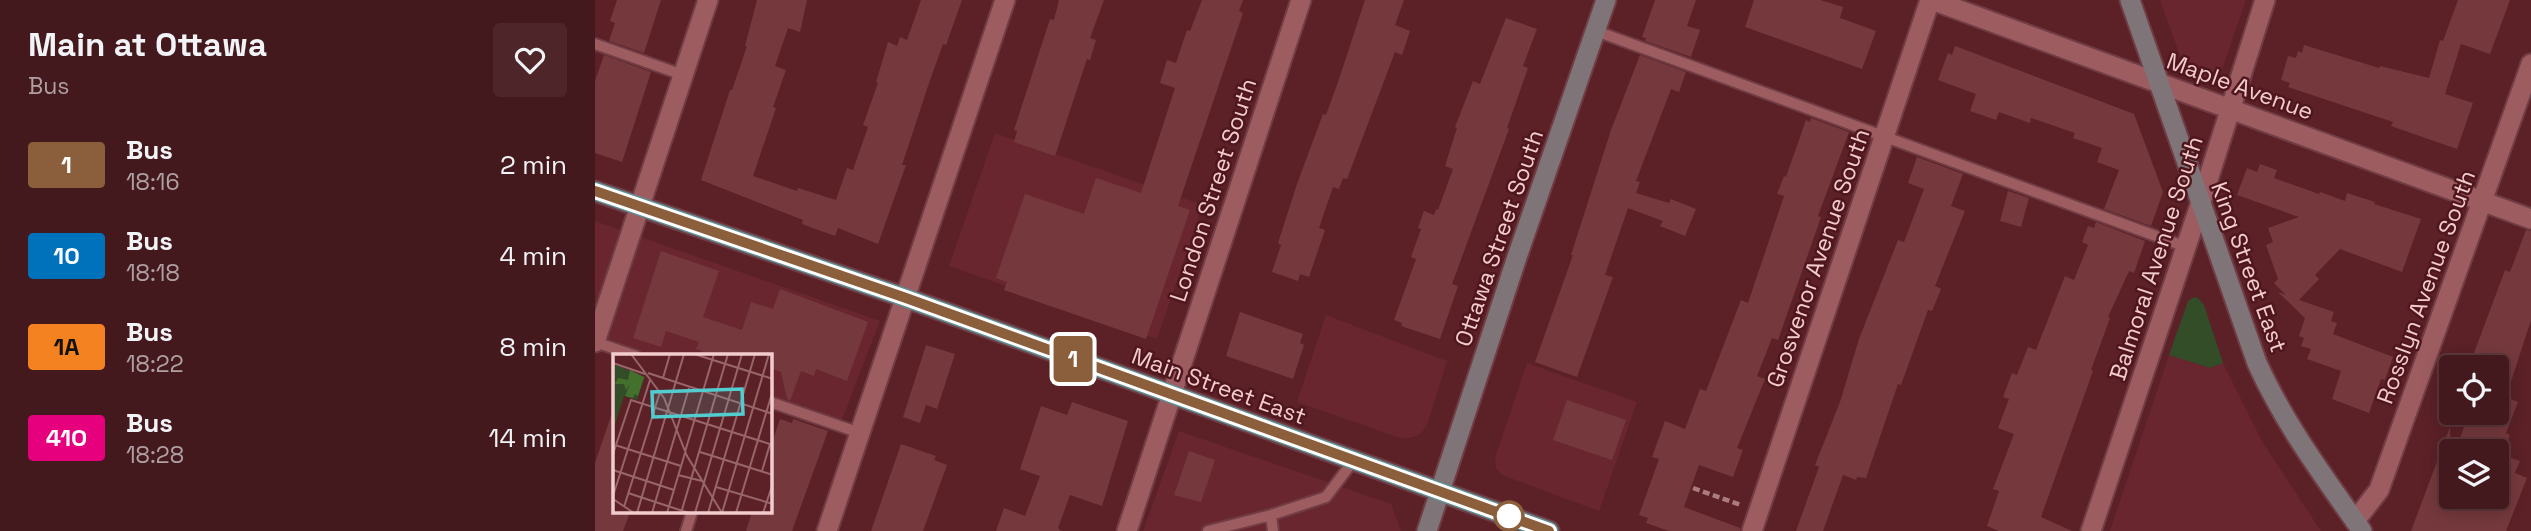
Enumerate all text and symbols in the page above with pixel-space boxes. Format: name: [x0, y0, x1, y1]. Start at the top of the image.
button: heart: [493, 23, 567, 97]
text: Main at Ottawa: [28, 24, 267, 66]
street label: Maple Avenue: [2162, 46, 2318, 126]
text: Bus: [28, 71, 69, 101]
street label: London Street South: [1163, 75, 1263, 305]
street label: Grosvenor Avenue South: [1760, 125, 1876, 391]
street label: Ottawa Street South: [1448, 126, 1550, 350]
street label: Balmoral Avenue South: [2102, 132, 2210, 384]
text: Bus: [126, 133, 173, 167]
text: 2 min: [500, 148, 567, 182]
text: 1: [61, 149, 72, 180]
street label: Rosslyn Avenue South: [2370, 166, 2482, 408]
text: 18:16: [126, 167, 179, 197]
street label: King Street East: [2204, 178, 2294, 356]
text: Bus: [126, 224, 173, 258]
text: 4 min: [499, 239, 567, 273]
text: 10: [53, 240, 80, 271]
text: 18:18: [126, 258, 180, 288]
text: Bus: [126, 315, 173, 349]
text: 8 min: [499, 330, 567, 364]
text: 1A: [53, 331, 80, 362]
line badge: 1: [1050, 336, 1096, 382]
street label: Main Street East: [1128, 341, 1310, 431]
text: 1: [1068, 343, 1078, 374]
text: 18:22: [126, 349, 184, 379]
inset map: [613, 354, 772, 514]
map controls: [2439, 355, 2509, 509]
button: locate: [2439, 355, 2509, 425]
text: Bus: [126, 406, 173, 440]
text: 14 min: [489, 421, 567, 455]
text: 41O: [46, 422, 87, 453]
button: layers: [2439, 439, 2509, 509]
text: 18:28: [126, 440, 184, 470]
unlabelled marker: [1494, 501, 1524, 531]

